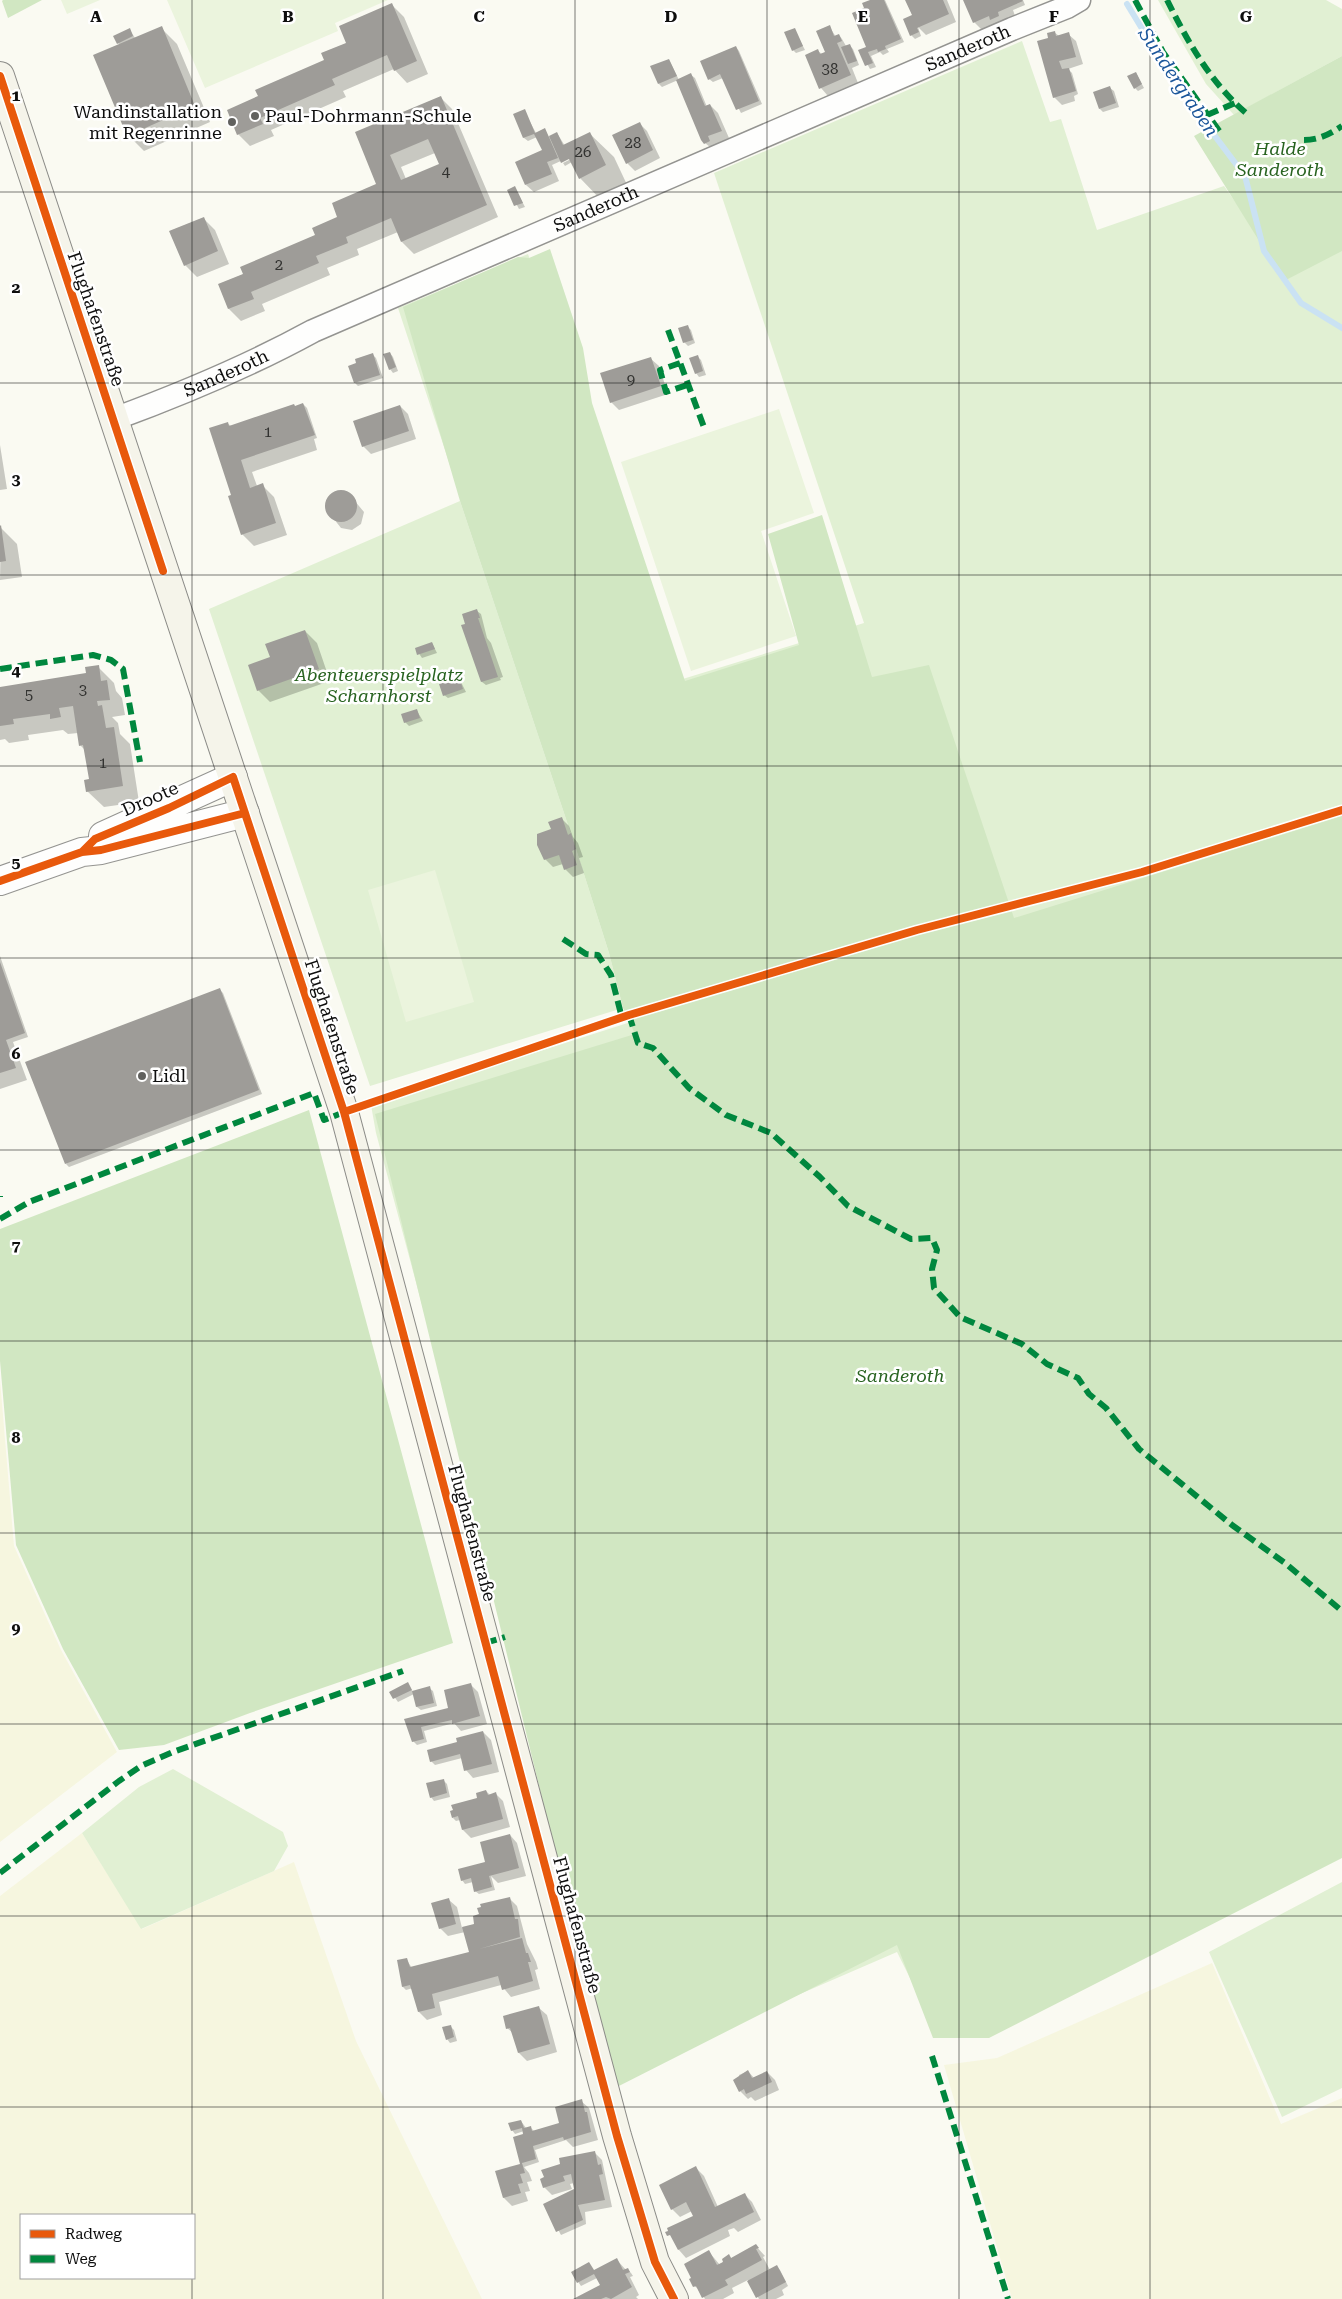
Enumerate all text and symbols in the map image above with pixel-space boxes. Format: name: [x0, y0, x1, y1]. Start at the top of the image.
text: A: [90, 7, 102, 26]
text: B: [282, 7, 294, 26]
text: C: [473, 7, 485, 26]
text: D: [665, 7, 678, 26]
text: E: [858, 7, 868, 26]
text: F: [1049, 7, 1059, 26]
text: G: [1240, 7, 1253, 26]
street label: Sanderoth: [922, 20, 1014, 75]
water label: Sundergraben: [1133, 22, 1224, 141]
house number: 38: [822, 60, 838, 78]
text: 1: [12, 86, 21, 105]
place label: Wandinstallation mit Regenrinne: [73, 101, 222, 143]
place label: Paul-Dohrmann-Schule: [265, 105, 472, 126]
marker: Paul-Dohrmann-Schule: [249, 110, 261, 122]
marker: Wandinstallation mit Regenrinne: [226, 116, 238, 128]
house number: 28: [625, 134, 641, 152]
park label: Halde Sanderoth: [1235, 138, 1324, 180]
house number: 26: [575, 143, 591, 161]
house number: 4: [442, 163, 451, 181]
street label: Sanderoth: [550, 181, 642, 236]
street label: Flughafenstraße: [64, 249, 129, 389]
house number: 2: [275, 256, 283, 274]
text: 2: [12, 278, 21, 297]
street label: Sanderoth: [180, 345, 272, 401]
house number: 9: [627, 371, 635, 389]
house number: 1: [264, 423, 272, 441]
text: 3: [12, 470, 21, 489]
text: 4: [12, 661, 21, 680]
park label: Abenteuerspielplatz Scharnhorst: [294, 664, 463, 706]
house number: 3: [79, 681, 87, 699]
house number: 5: [25, 686, 33, 704]
house number: 1: [99, 754, 107, 772]
street label: Droote: [118, 777, 181, 820]
text: 5: [12, 853, 21, 872]
street label: Flughafenstraße: [301, 957, 364, 1097]
text: 6: [12, 1044, 21, 1063]
place label: Lidl: [152, 1065, 186, 1086]
marker: Lidl: [136, 1070, 148, 1082]
text: 7: [12, 1236, 21, 1255]
park label: Sanderoth: [855, 1365, 944, 1386]
text: 8: [12, 1428, 21, 1447]
street label: Flughafenstraße: [444, 1462, 501, 1604]
text: 9: [12, 1619, 21, 1638]
street label: Flughafenstraße: [549, 1854, 606, 1996]
legend: [20, 2214, 195, 2279]
text: Radweg: [65, 2225, 122, 2243]
text: Weg: [65, 2250, 97, 2268]

